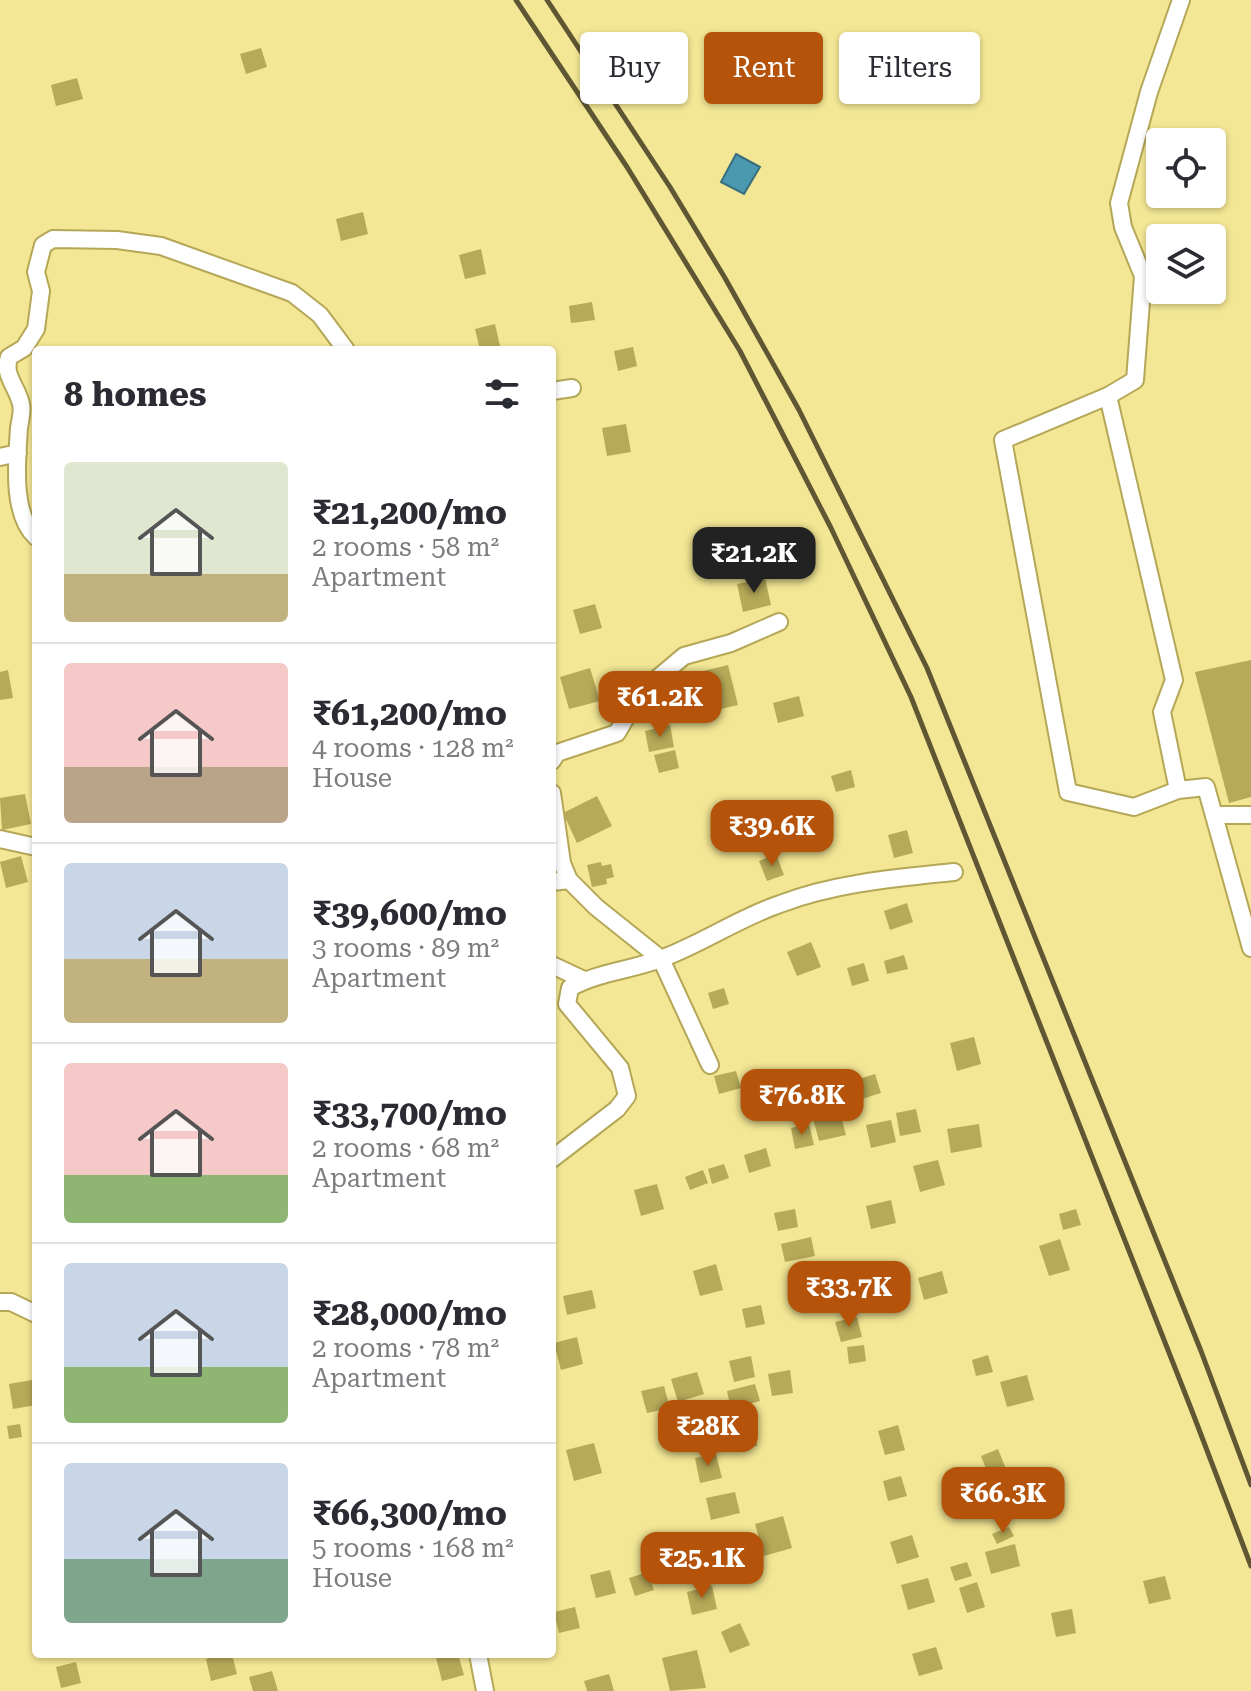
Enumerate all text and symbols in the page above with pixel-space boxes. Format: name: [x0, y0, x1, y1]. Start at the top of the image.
chip: Buy: [580, 32, 688, 104]
chip: Rent: [704, 32, 823, 104]
chip: Filters: [839, 32, 980, 104]
map controls: [1146, 128, 1226, 304]
button: locate: [1146, 128, 1226, 208]
button: layers: [1146, 224, 1226, 304]
icon: filters: [480, 372, 524, 416]
text: 8 homes: [64, 374, 207, 414]
text: ₹21,200/mo: [312, 492, 507, 532]
icon: home: [128, 494, 224, 590]
pin: ₹21.2K: [689, 527, 819, 595]
text: 2 rooms · 58 m²: [312, 532, 499, 562]
text: ₹21.2K: [711, 538, 797, 568]
text: Apartment: [312, 562, 446, 592]
pin: ₹61.2K: [595, 671, 725, 739]
text: ₹61.2K: [617, 682, 703, 712]
text: ₹61,200/mo: [312, 693, 507, 733]
icon: home: [128, 695, 224, 791]
text: 4 rooms · 128 m²: [312, 733, 514, 763]
text: House: [312, 763, 392, 793]
pin: ₹39.6K: [707, 800, 837, 868]
text: ₹39.6K: [729, 811, 815, 841]
text: ₹39,600/mo: [312, 893, 507, 933]
icon: home: [128, 895, 224, 991]
text: 3 rooms · 89 m²: [312, 933, 499, 963]
text: Apartment: [312, 963, 446, 993]
pin: ₹76.8K: [737, 1069, 867, 1137]
text: ₹76.8K: [759, 1080, 845, 1110]
text: ₹33,700/mo: [312, 1093, 507, 1133]
icon: home: [128, 1095, 224, 1191]
text: 2 rooms · 68 m²: [312, 1133, 499, 1163]
text: Apartment: [312, 1163, 446, 1193]
pin: ₹33.7K: [784, 1261, 914, 1329]
text: ₹33.7K: [806, 1272, 892, 1302]
text: ₹28,000/mo: [312, 1293, 507, 1333]
icon: home: [128, 1295, 224, 1391]
text: 2 rooms · 78 m²: [312, 1333, 499, 1363]
text: Apartment: [312, 1363, 446, 1393]
pin: ₹28K: [661, 1400, 755, 1468]
text: ₹28K: [676, 1411, 740, 1441]
pin: ₹66.3K: [938, 1467, 1068, 1535]
text: ₹66.3K: [960, 1478, 1046, 1508]
text: ₹66,300/mo: [312, 1493, 507, 1533]
icon: home: [128, 1495, 224, 1591]
pin: ₹25.1K: [637, 1532, 767, 1600]
text: 5 rooms · 168 m²: [312, 1533, 514, 1563]
text: ₹25.1K: [659, 1543, 745, 1573]
text: House: [312, 1563, 392, 1593]

